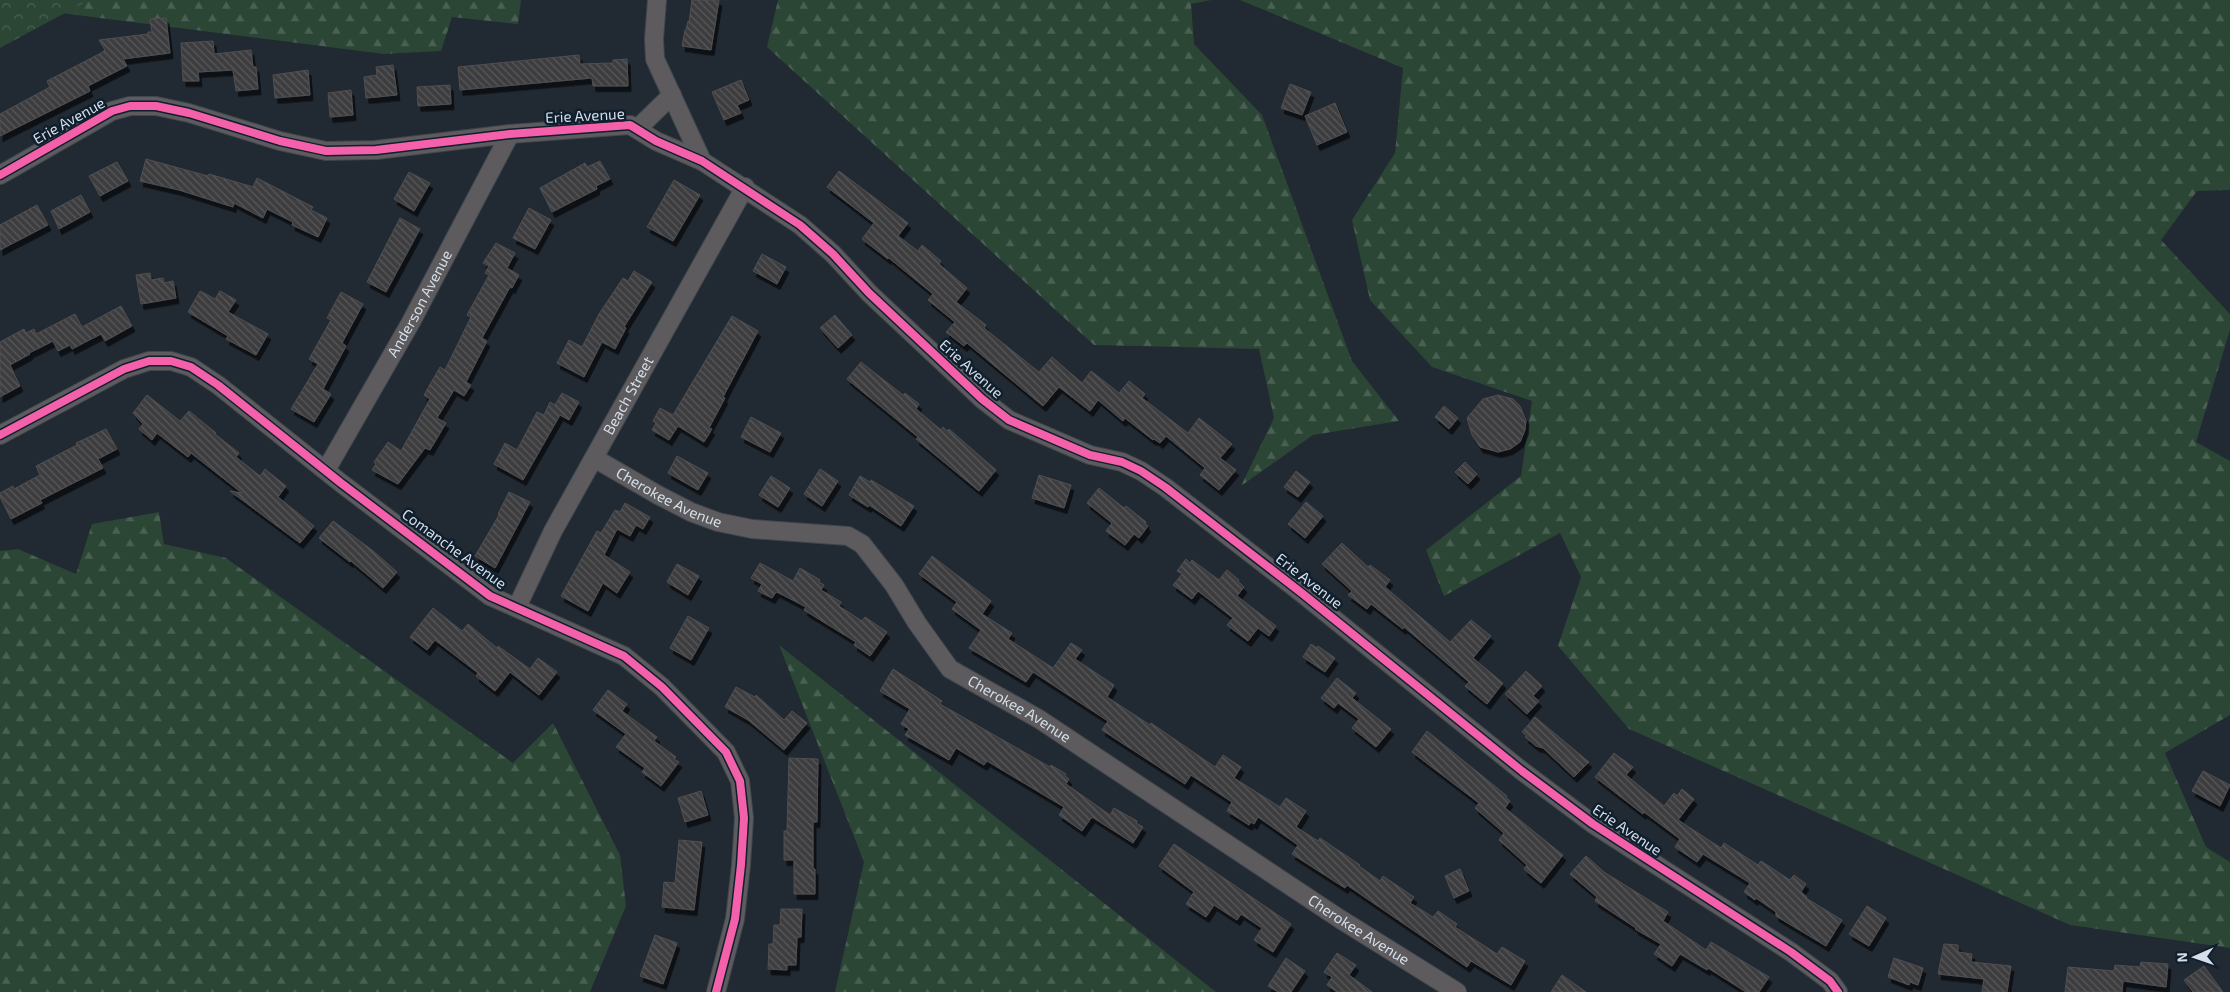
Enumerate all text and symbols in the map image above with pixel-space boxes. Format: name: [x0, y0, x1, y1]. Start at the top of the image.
street label: Erie Avenue: [29, 93, 108, 147]
street label: Erie Avenue: [545, 104, 625, 126]
street label: Anderson Avenue: [383, 247, 455, 360]
street label: Erie Avenue: [936, 335, 1007, 402]
street label: Beach Street: [599, 353, 657, 438]
street label: Cherokee Avenue: [613, 463, 725, 531]
street label: Comanche Avenue: [399, 504, 510, 592]
street label: Erie Avenue: [1273, 549, 1346, 612]
street label: Cherokee Avenue: [965, 671, 1075, 746]
street label: Erie Avenue: [1590, 799, 1666, 859]
street label: Cherokee Avenue: [1305, 890, 1413, 968]
north arrow: [2170, 932, 2220, 982]
text: N: [2173, 952, 2190, 963]

